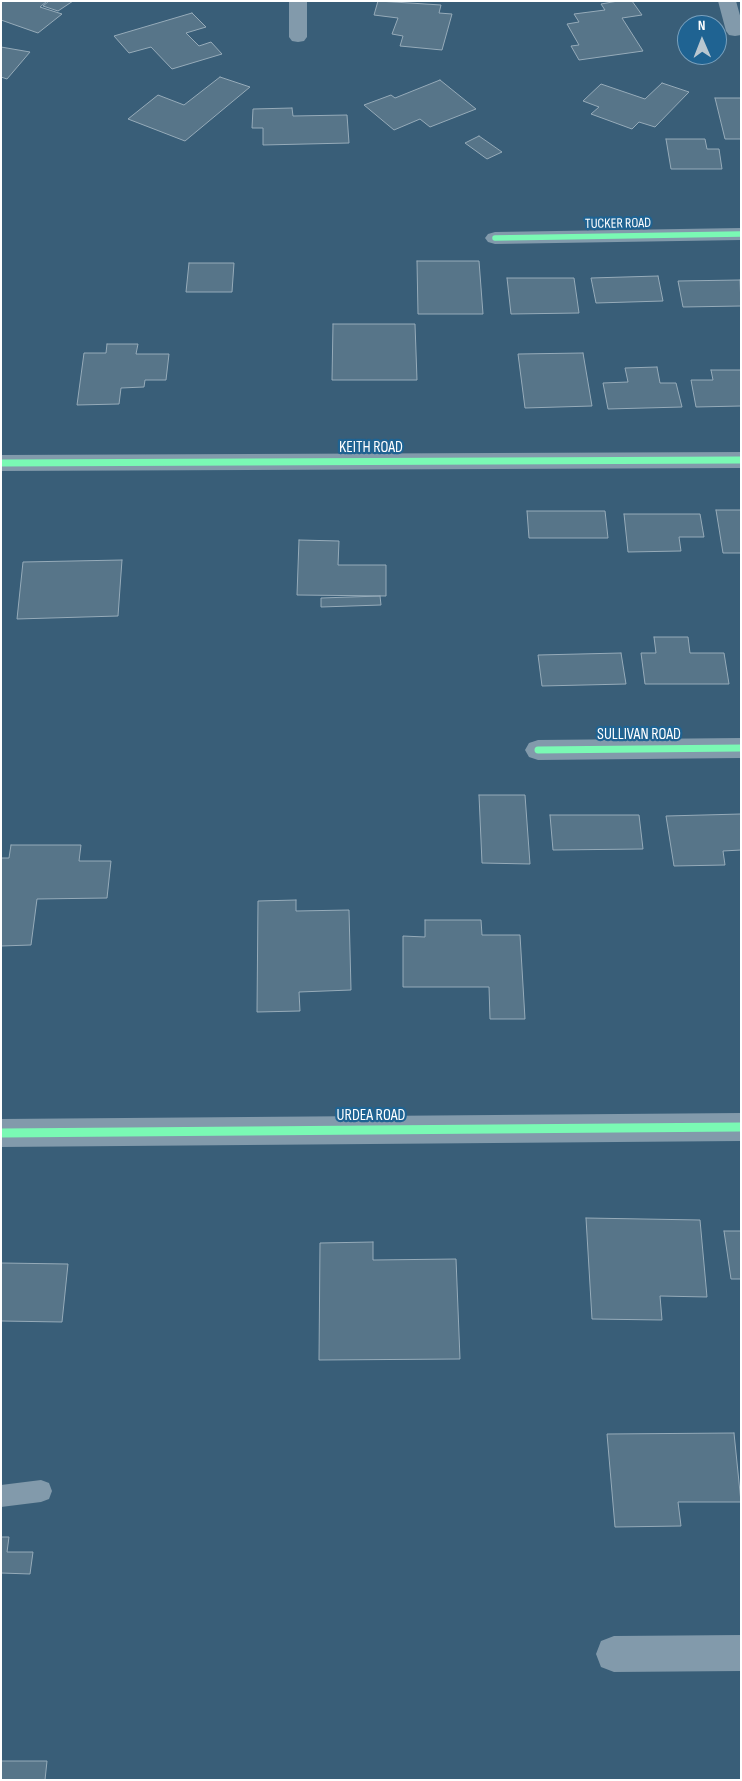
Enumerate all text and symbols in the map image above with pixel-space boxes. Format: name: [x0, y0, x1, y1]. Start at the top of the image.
north arrow: [677, 15, 727, 65]
text: N: [698, 17, 706, 34]
street label: TUCKER ROAD: [585, 215, 651, 233]
street label: KEITH ROAD: [339, 438, 403, 458]
street label: SULLIVAN ROAD: [597, 725, 681, 745]
street label: URDEA ROAD: [337, 1106, 405, 1126]

